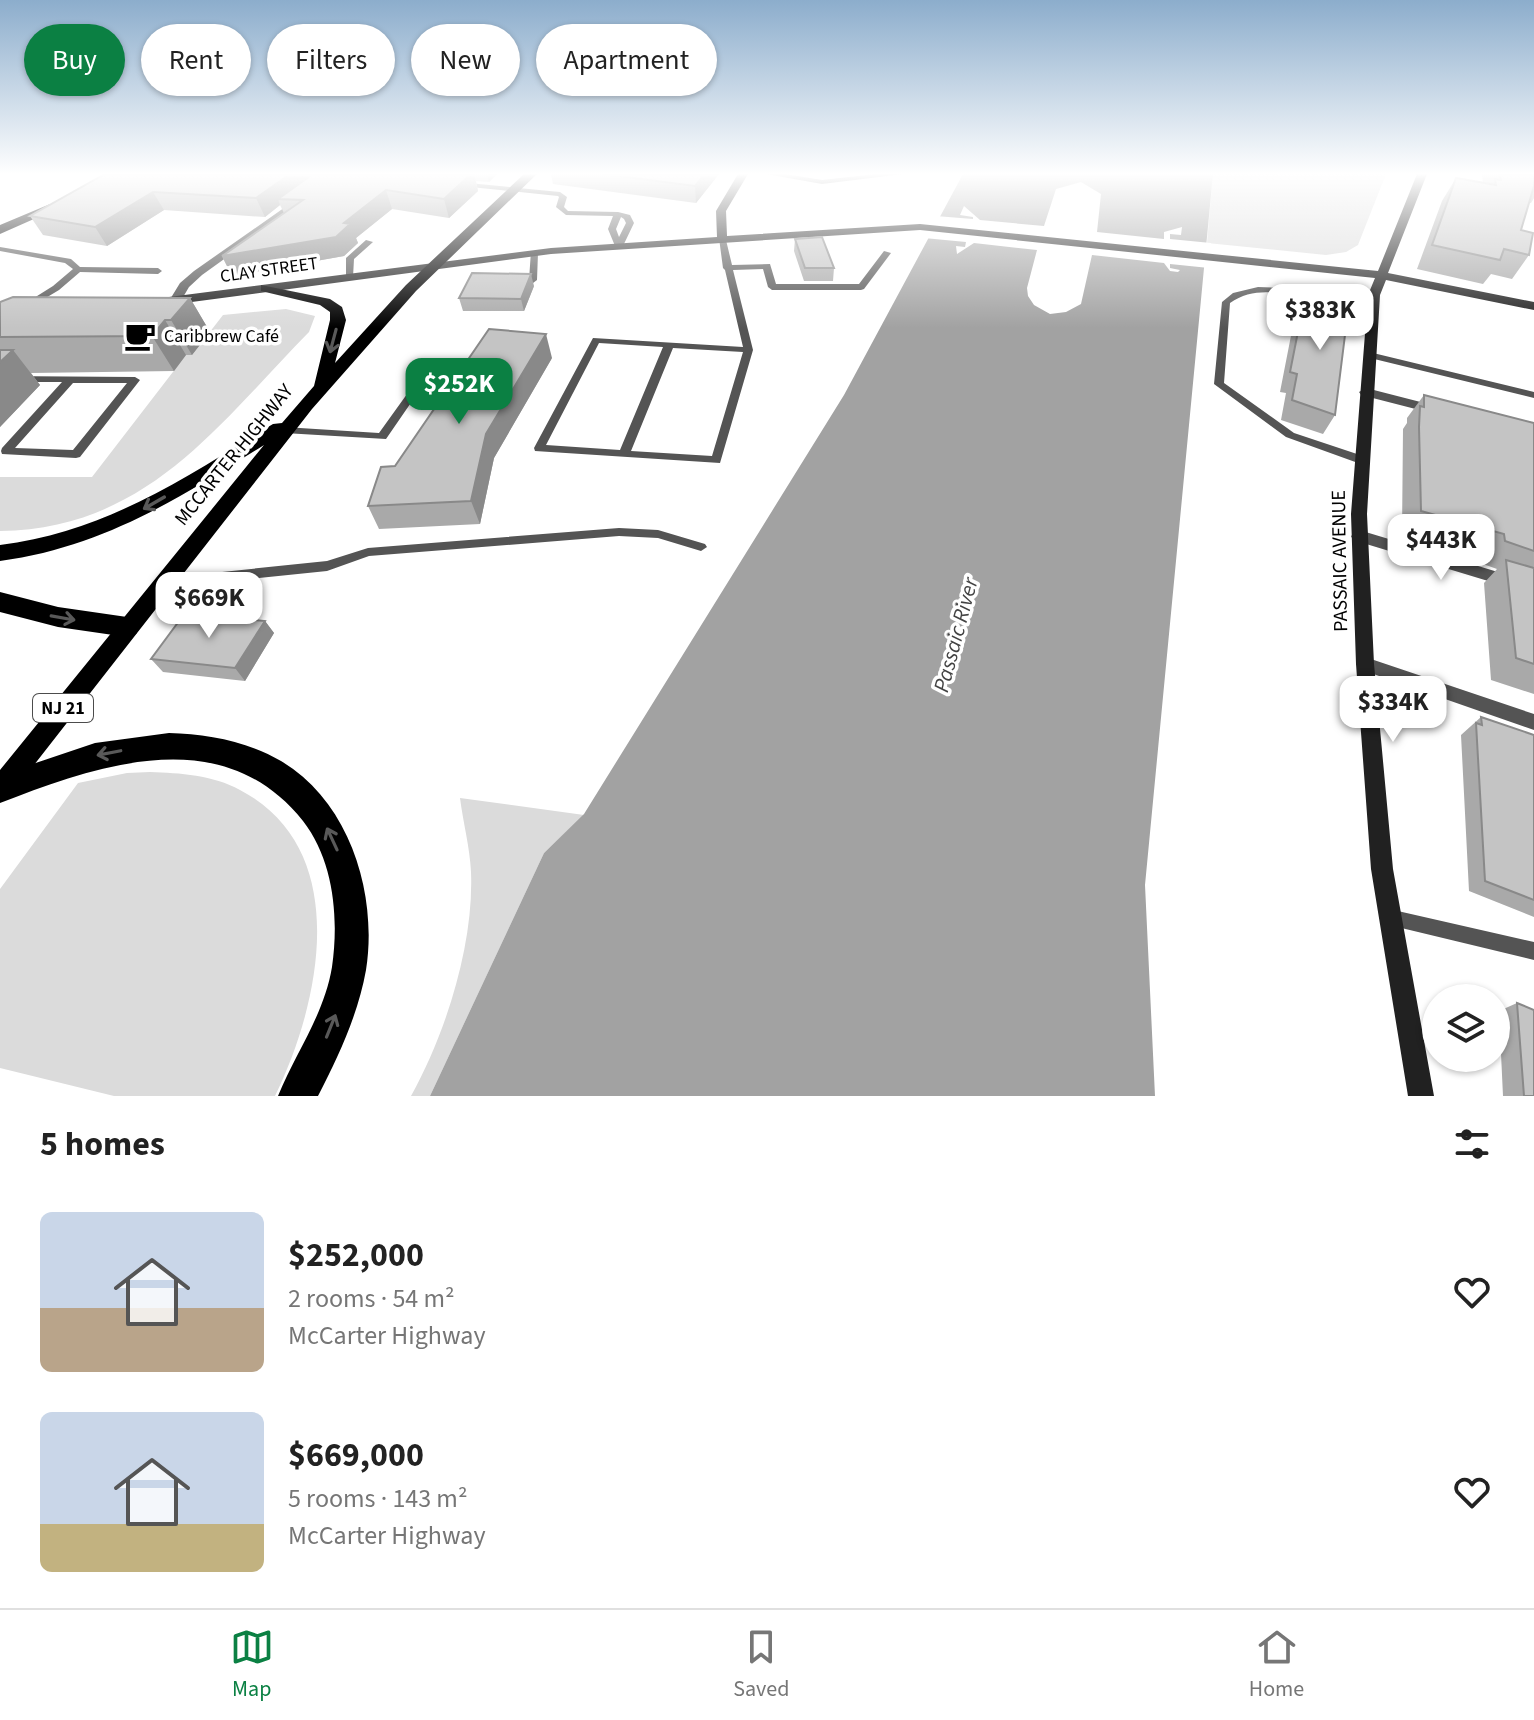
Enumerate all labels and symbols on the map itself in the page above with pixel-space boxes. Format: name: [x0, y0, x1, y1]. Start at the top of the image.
street label: CLAY STREET: [218, 251, 320, 289]
pin: $383K: [1264, 284, 1376, 352]
cafe icon: Caribbrew Café: [123, 319, 157, 353]
place label: Caribbrew Café: [164, 324, 279, 349]
one-way arrow: [325, 327, 340, 353]
pin: $252K: [403, 358, 515, 426]
street label: MCCARTER HIGHWAY: [168, 378, 300, 532]
street label: PASSAIC AVENUE: [1325, 490, 1355, 632]
one-way arrow: [143, 495, 166, 511]
pin: $443K: [1385, 514, 1497, 582]
pin: $669K: [153, 572, 265, 640]
water label: Passaic River: [925, 573, 987, 696]
one-way arrow: [50, 611, 75, 626]
pin: $334K: [1337, 676, 1449, 744]
road number: NJ 21: [33, 694, 93, 722]
one-way arrow: [97, 747, 122, 762]
one-way arrow: [324, 827, 339, 851]
one-way arrow: [325, 1014, 340, 1039]

